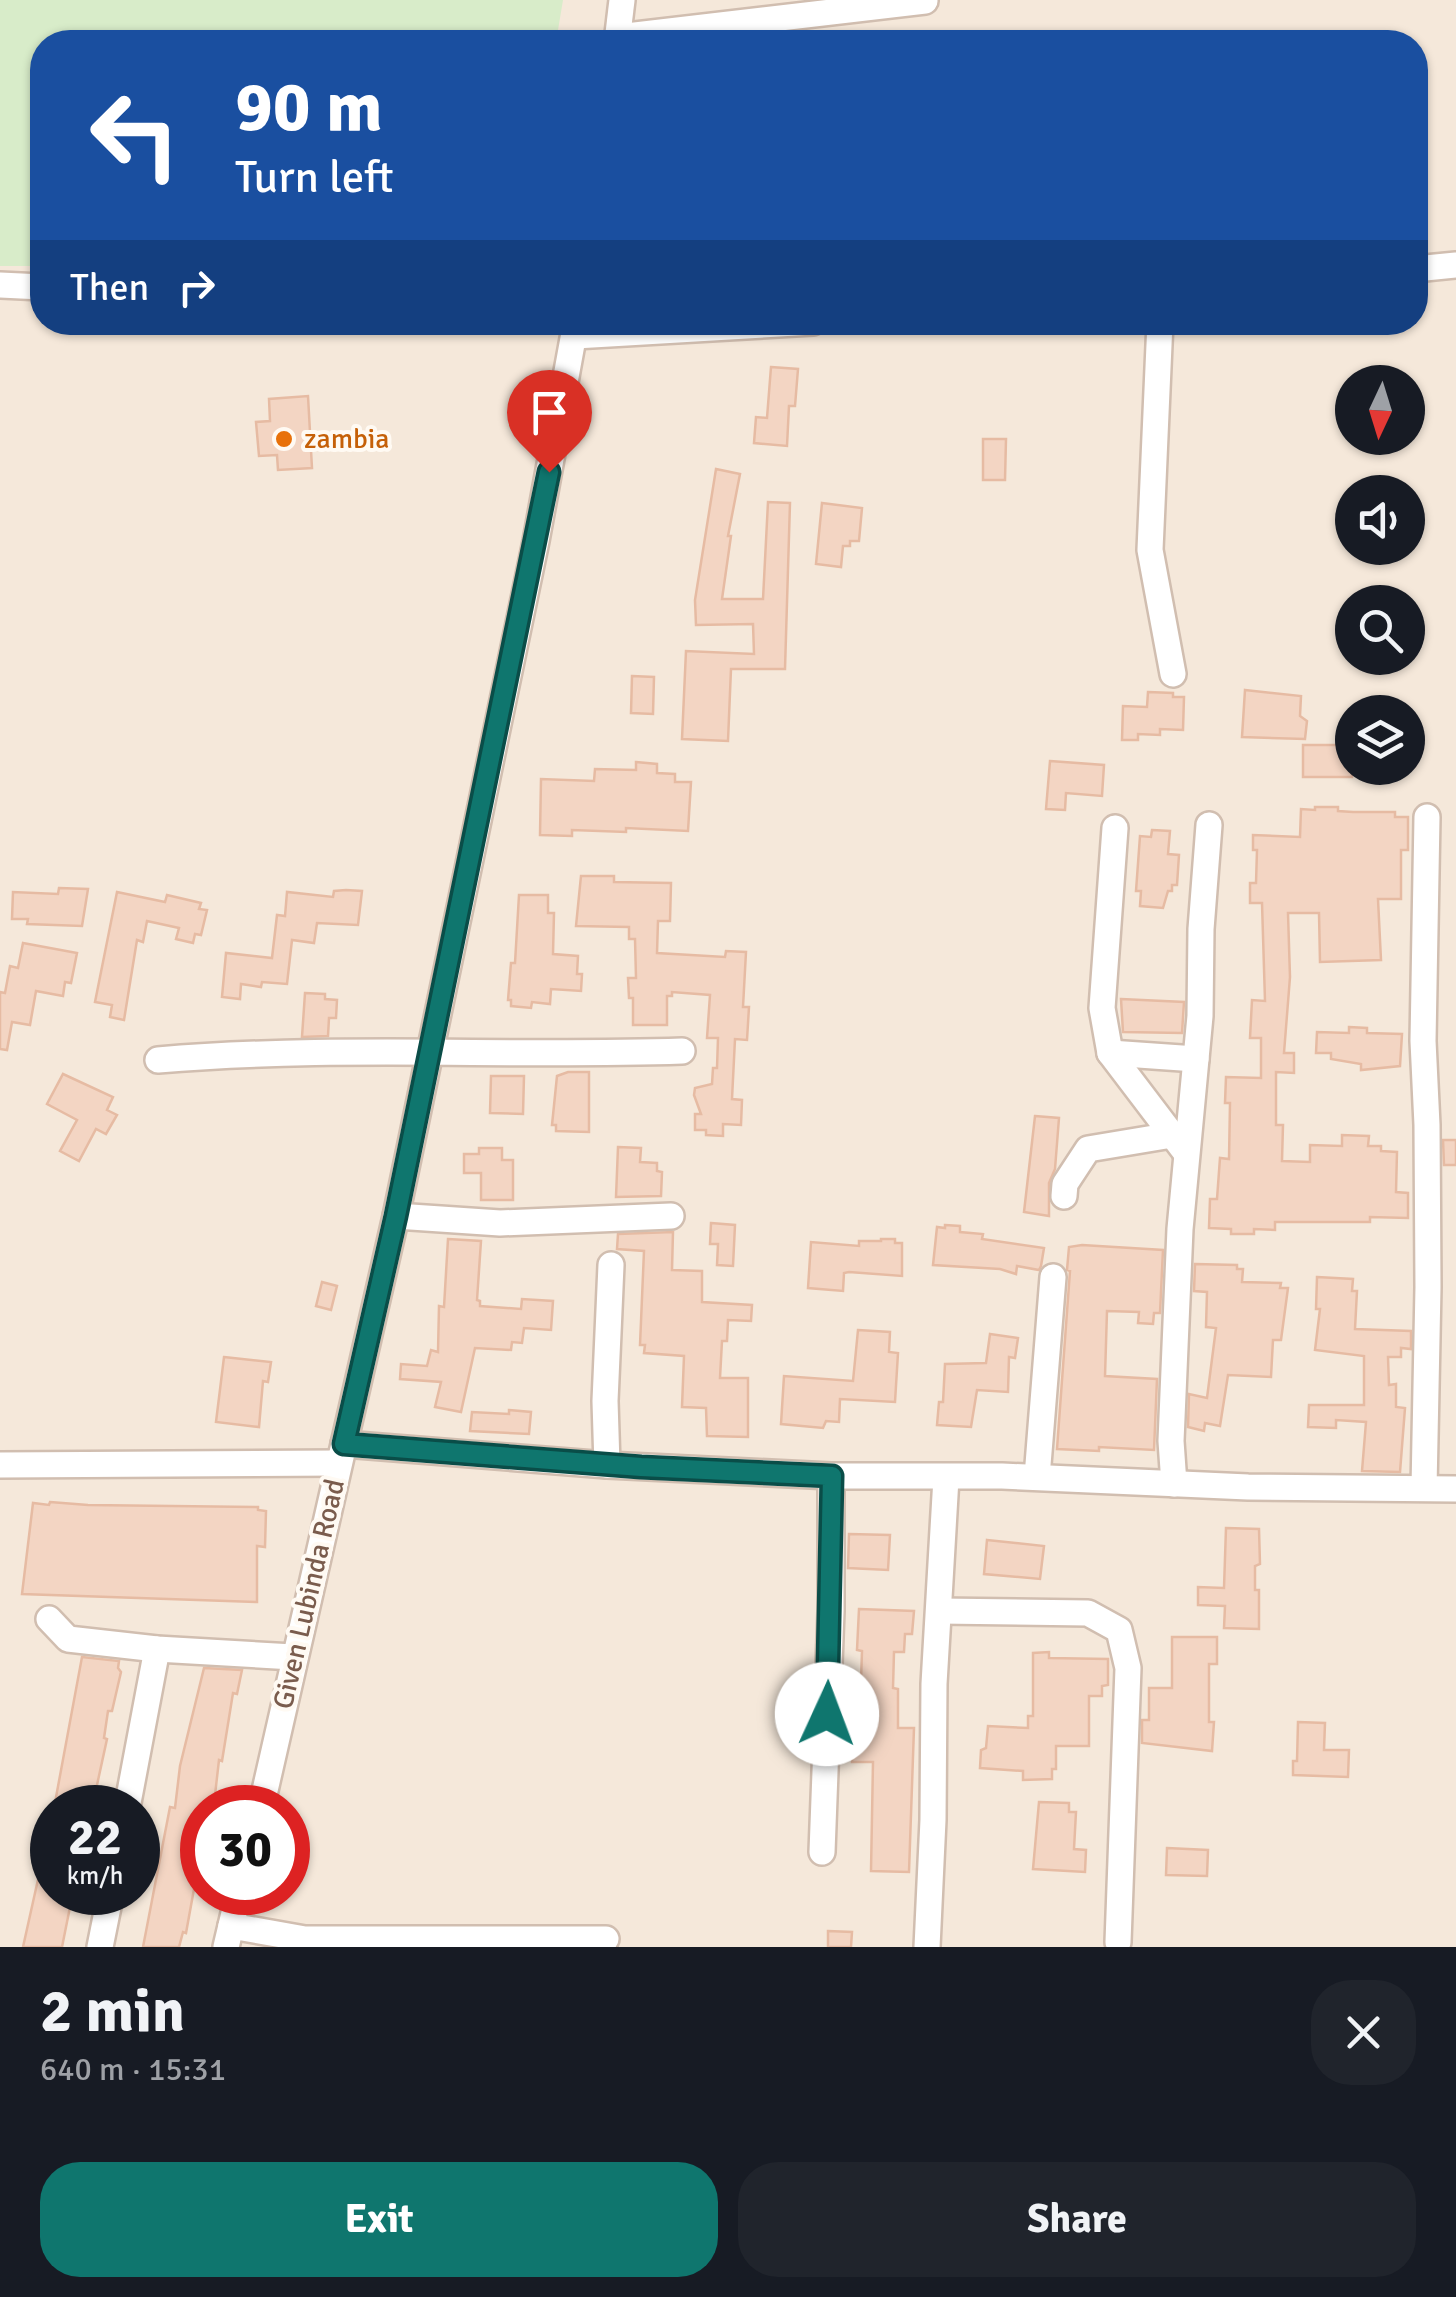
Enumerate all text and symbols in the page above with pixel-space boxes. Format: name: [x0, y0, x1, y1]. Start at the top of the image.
text: 90 m: [235, 64, 383, 150]
icon: left: [70, 70, 200, 200]
text: Turn left: [235, 150, 394, 205]
icon: right: [169, 260, 224, 315]
text: Then: [70, 264, 149, 311]
north arrow: [1335, 365, 1425, 455]
map controls: [1335, 365, 1425, 785]
pin: [507, 370, 592, 473]
icon: arrive: [522, 385, 577, 440]
place label: zambia: [304, 422, 390, 456]
marker: zambia: [273, 428, 295, 450]
button: sound: [1335, 475, 1425, 565]
button: search: [1335, 585, 1425, 675]
button: layers: [1335, 695, 1425, 785]
street label: Given Lubinda Road: [266, 1476, 352, 1712]
position arrow: [775, 1662, 879, 1766]
speed limit sign: 30: [180, 1785, 310, 1915]
text: 22: [68, 1807, 122, 1869]
text: km/h: [67, 1860, 123, 1891]
text: 2 min: [40, 1975, 185, 2049]
button: close: [1311, 1980, 1416, 2085]
text: 640 m · 15:31: [40, 2050, 226, 2089]
button: Exit: [40, 2162, 718, 2277]
button: Share: [738, 2162, 1416, 2277]

